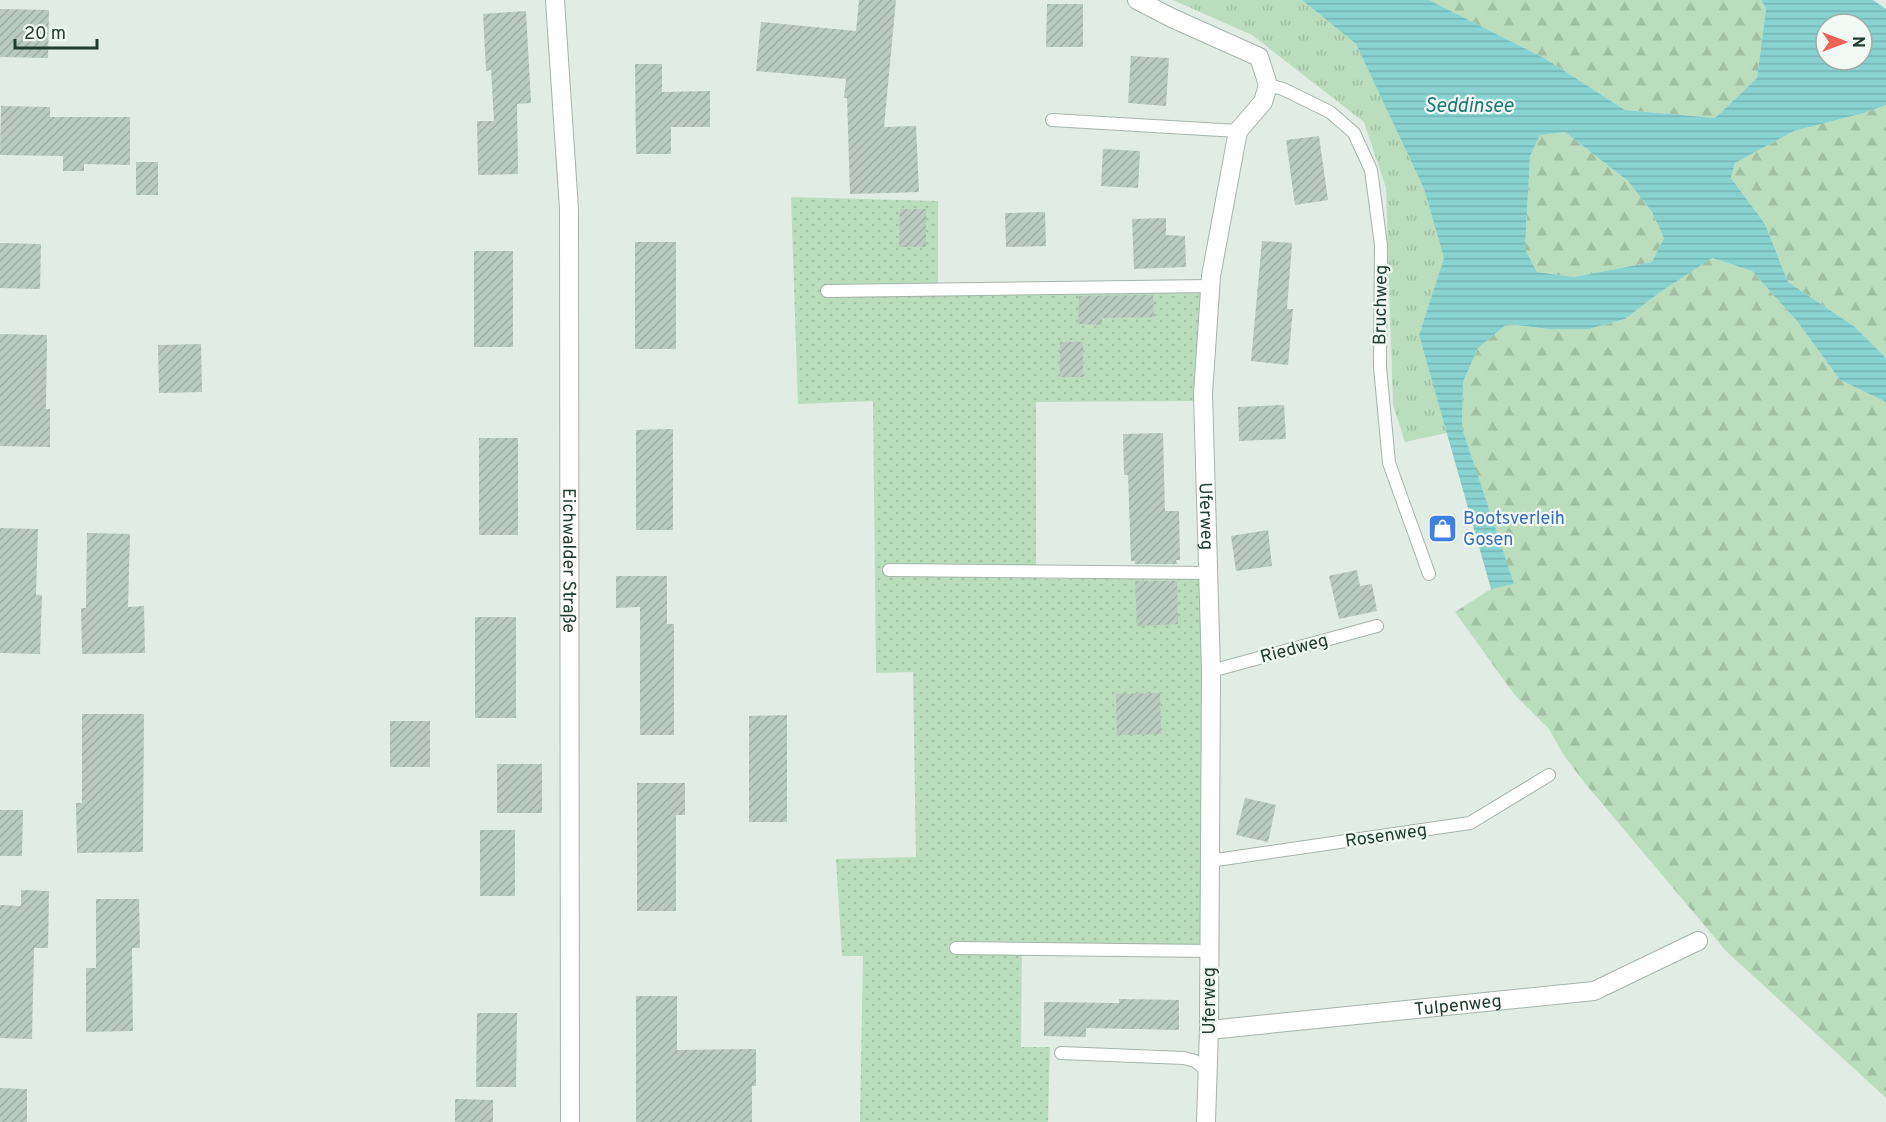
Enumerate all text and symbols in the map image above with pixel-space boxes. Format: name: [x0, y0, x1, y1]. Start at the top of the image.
scale bar: [15, 12, 98, 50]
north arrow: [1814, 12, 1874, 72]
text: 20 m: [24, 23, 66, 46]
text: N: [1847, 36, 1867, 48]
water label: Seddinsee: [1425, 94, 1514, 120]
street label: Bruchweg: [1369, 265, 1394, 345]
street label: Uferweg: [1193, 482, 1217, 550]
street label: Eichwalder Straße: [556, 488, 579, 633]
place label: Bootsverleih Gosen: [1463, 508, 1565, 552]
shop icon: Bootsverleih Gosen: [1426, 512, 1458, 544]
street label: Riedweg: [1258, 629, 1331, 670]
street label: Rosenweg: [1344, 819, 1429, 854]
street label: Uferweg: [1199, 967, 1222, 1035]
street label: Tulpenweg: [1413, 990, 1503, 1022]

